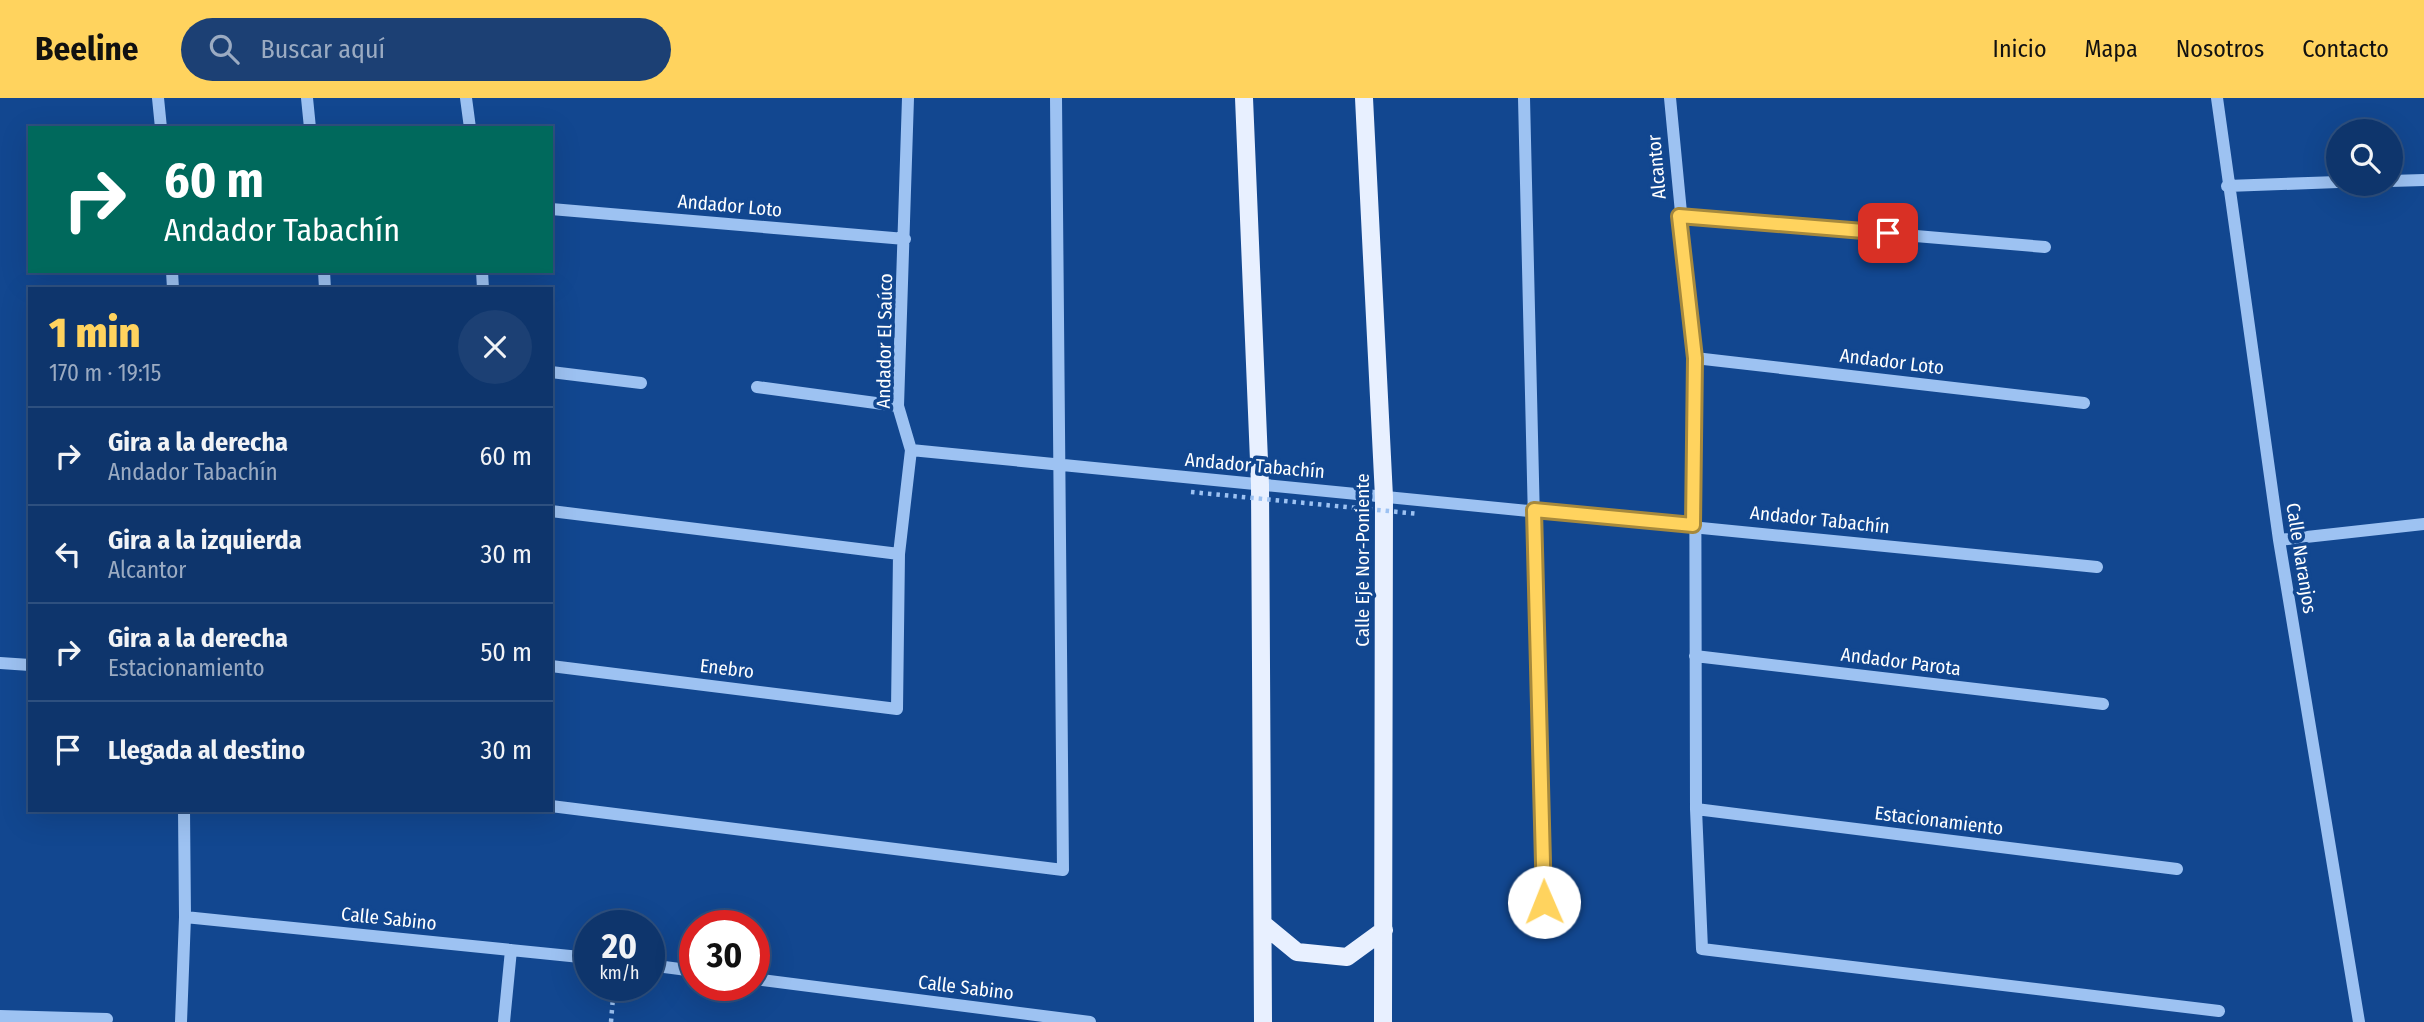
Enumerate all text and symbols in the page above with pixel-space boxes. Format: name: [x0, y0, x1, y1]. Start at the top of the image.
search box: [181, 18, 671, 81]
text: Beeline: [35, 29, 139, 69]
icon: search: [205, 30, 243, 68]
text: Buscar aquí: [261, 34, 385, 65]
text: Inicio: [1993, 35, 2047, 63]
text: Mapa: [2085, 35, 2138, 63]
text: Nosotros: [2176, 35, 2264, 63]
text: Contacto: [2302, 35, 2389, 63]
map controls: [2326, 119, 2403, 196]
button: search: [2326, 119, 2403, 196]
street label: Alcantor: [1642, 133, 1671, 200]
text: 60 m: [164, 151, 264, 210]
icon: right: [49, 154, 140, 245]
street label: Andador Loto: [677, 189, 783, 222]
pin: [1858, 203, 1918, 263]
text: Andador Tabachín: [164, 211, 400, 249]
icon: arrive: [1869, 214, 1907, 252]
street label: Andador El Saúco: [872, 273, 897, 409]
text: 1 min: [49, 308, 140, 358]
button: close: [458, 310, 532, 384]
street label: Andador Loto: [1839, 344, 1945, 379]
text: 170 m · 19:15: [49, 359, 161, 387]
text: Gira a la derecha: [108, 427, 288, 458]
icon: right: [49, 437, 87, 475]
text: 60 m: [479, 441, 532, 472]
street label: Andador Tabachín: [1184, 448, 1326, 483]
text: Andador Tabachín: [108, 458, 278, 486]
street label: Calle Eje Nor-Poniente: [1351, 473, 1374, 647]
street label: Andador Tabachín: [1749, 501, 1891, 538]
street label: Calle Naranjos: [2281, 501, 2322, 615]
text: Gira a la izquierda: [108, 525, 302, 556]
icon: left: [49, 535, 87, 573]
text: 30 m: [481, 539, 532, 570]
text: Alcantor: [108, 556, 186, 584]
text: Gira a la derecha: [108, 623, 288, 654]
icon: right: [49, 633, 87, 671]
text: 50 m: [480, 637, 532, 668]
street label: Andador Parota: [1840, 643, 1962, 680]
text: Estacionamiento: [108, 654, 265, 682]
street label: Enebro: [699, 654, 755, 683]
icon: arrive: [49, 731, 87, 769]
text: Llegada al destino: [108, 735, 305, 766]
text: 30 m: [481, 735, 532, 766]
street label: Estacionamiento: [1873, 801, 2005, 840]
position arrow: [1507, 865, 1581, 939]
street label: Calle Sabino: [340, 902, 438, 935]
speed limit sign: 30: [679, 910, 770, 1001]
text: 20: [602, 925, 637, 967]
text: km/h: [599, 962, 640, 984]
street label: Calle Sabino: [917, 970, 1015, 1005]

